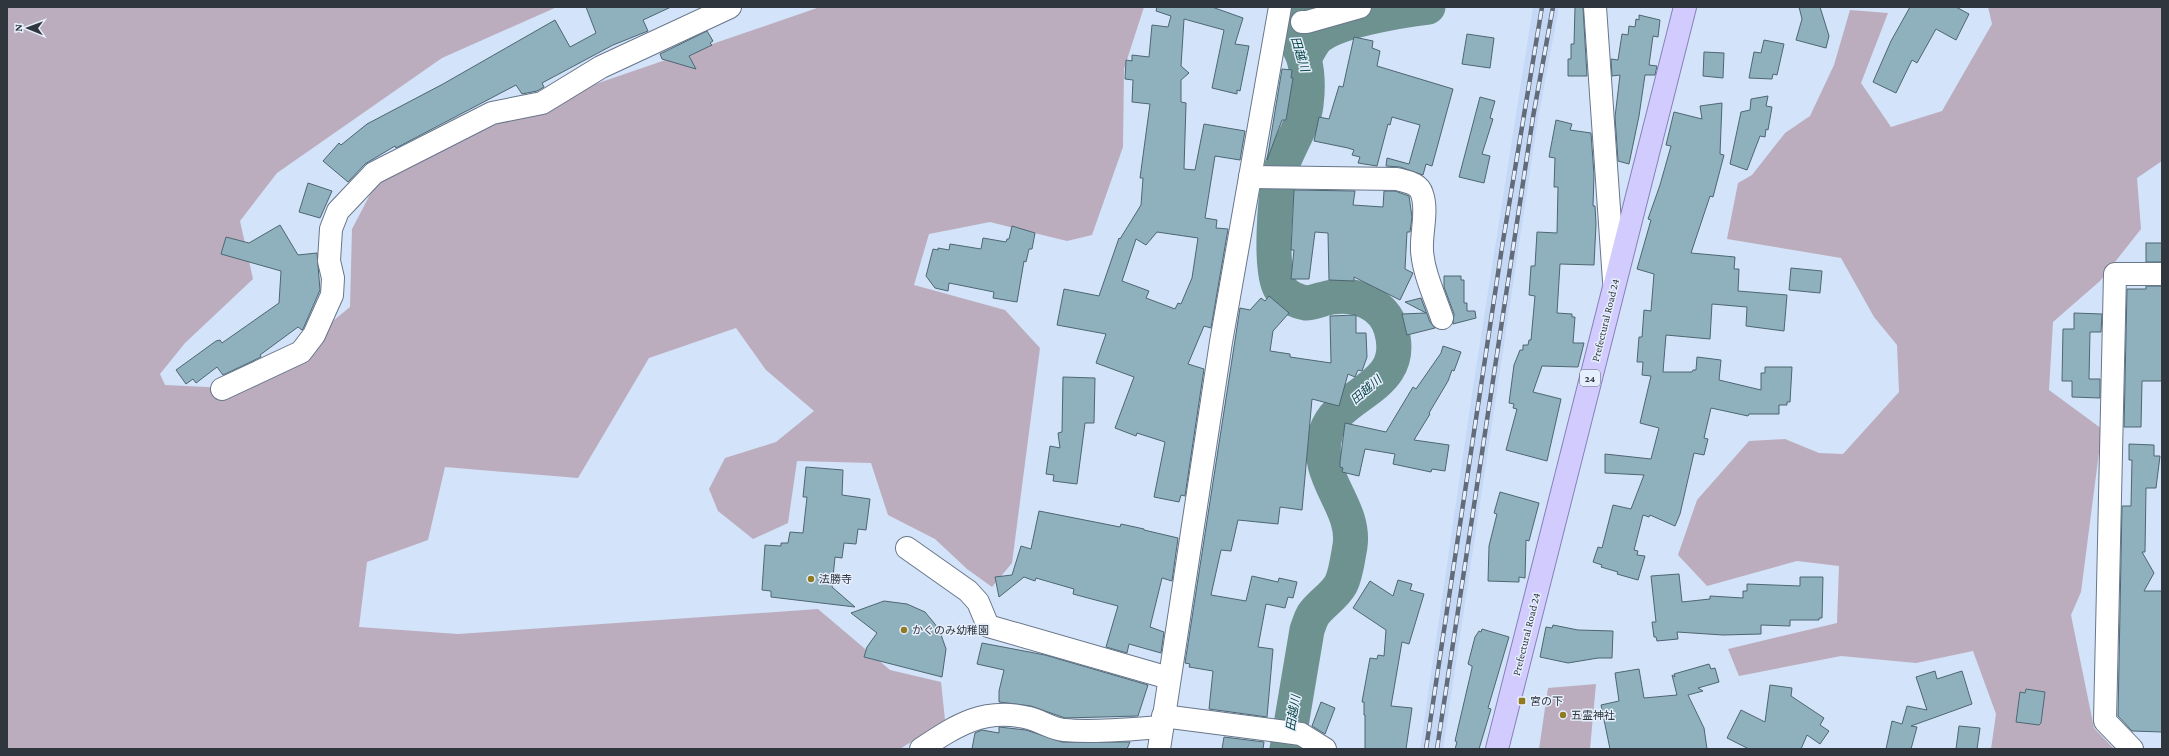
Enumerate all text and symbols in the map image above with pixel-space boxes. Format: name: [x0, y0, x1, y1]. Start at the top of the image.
north arrow: [8, 8, 48, 48]
text: N: [12, 23, 24, 32]
water label: 田越川: [1288, 35, 1313, 75]
street label: Prefectural Road 24: [1589, 277, 1621, 363]
road number: 24: [1580, 370, 1600, 386]
water label: 田越川: [1348, 372, 1386, 407]
place label: 法勝寺: [819, 573, 852, 585]
marker: 法勝寺: [806, 574, 816, 584]
street label: Prefectural Road 24: [1510, 591, 1542, 677]
place label: かぐのみ幼稚園: [912, 624, 989, 636]
marker: かぐのみ幼稚園: [899, 625, 909, 635]
water label: 田越川: [1283, 692, 1303, 732]
place label: 宮の下: [1530, 695, 1563, 707]
marker: 宮の下: [1517, 696, 1527, 706]
place label: 五霊神社: [1571, 709, 1615, 721]
marker: 五霊神社: [1558, 710, 1568, 720]

